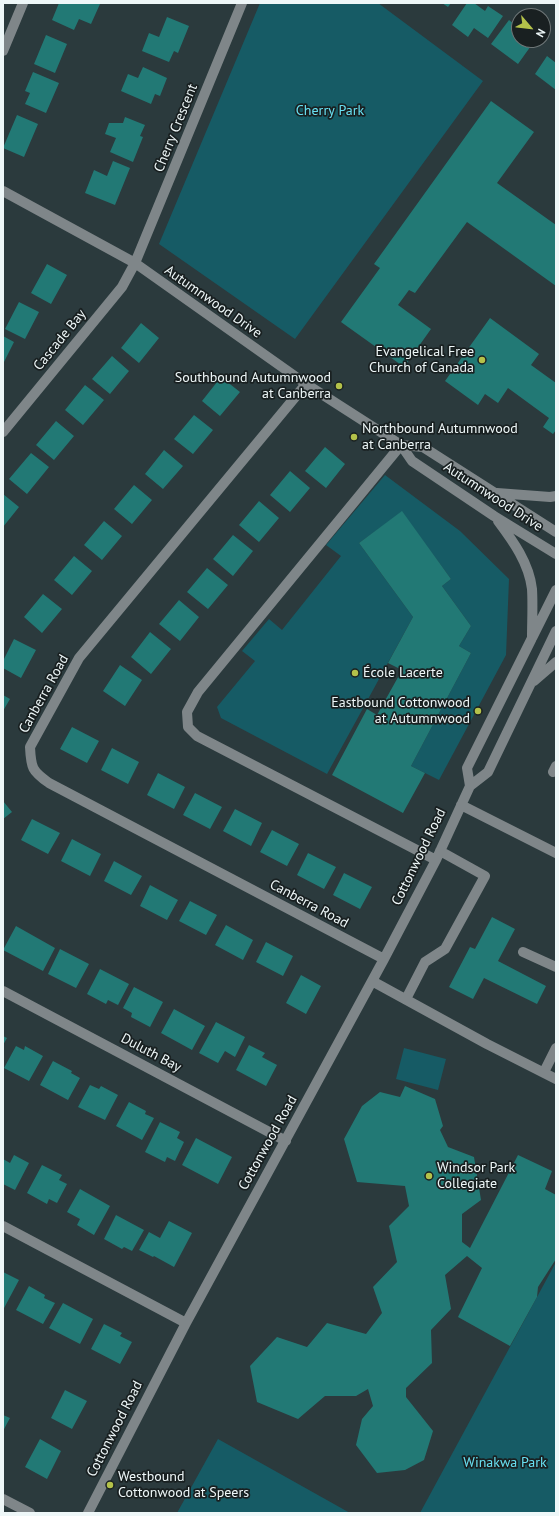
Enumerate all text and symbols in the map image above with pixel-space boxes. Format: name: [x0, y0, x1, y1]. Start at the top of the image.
north arrow: [511, 8, 551, 48]
text: N: [533, 27, 549, 40]
street label: Cherry Crescent: [151, 81, 201, 175]
park label: Cherry Park: [296, 103, 364, 119]
street label: Autumnwood Drive: [161, 262, 265, 342]
street label: Cascade Bay: [30, 306, 90, 374]
place label: Evangelical Free Church of Canada: [369, 344, 474, 376]
marker: Evangelical Free Church of Canada: [477, 355, 487, 365]
place label: Southbound Autumnwood at Canberra: [175, 370, 331, 402]
marker: Southbound Autumnwood at Canberra: [334, 381, 344, 391]
place label: Northbound Autumnwood at Canberra: [362, 421, 518, 454]
marker: Northbound Autumnwood at Canberra: [349, 432, 359, 442]
street label: Autumnwood Drive: [440, 459, 546, 535]
street label: Canberra Road: [16, 652, 72, 736]
place label: École Lacerte: [363, 665, 443, 681]
marker: École Lacerte: [350, 668, 360, 678]
place label: Eastbound Cottonwood at Autumnwood: [331, 695, 470, 728]
marker: Eastbound Cottonwood at Autumnwood: [473, 706, 483, 716]
street label: Cottonwood Road: [388, 806, 450, 908]
street label: Canberra Road: [267, 876, 351, 932]
street label: Duluth Bay: [118, 1030, 184, 1076]
street label: Cottonwood Road: [235, 1093, 301, 1193]
place label: Windsor Park Collegiate: [437, 1160, 515, 1192]
marker: Windsor Park Collegiate: [424, 1171, 434, 1181]
street label: Cottonwood Road: [84, 1378, 146, 1480]
park label: Winakwa Park: [463, 1455, 547, 1471]
place label: Westbound Cottonwood at Speers: [118, 1469, 249, 1502]
marker: Westbound Cottonwood at Speers: [105, 1480, 115, 1490]

